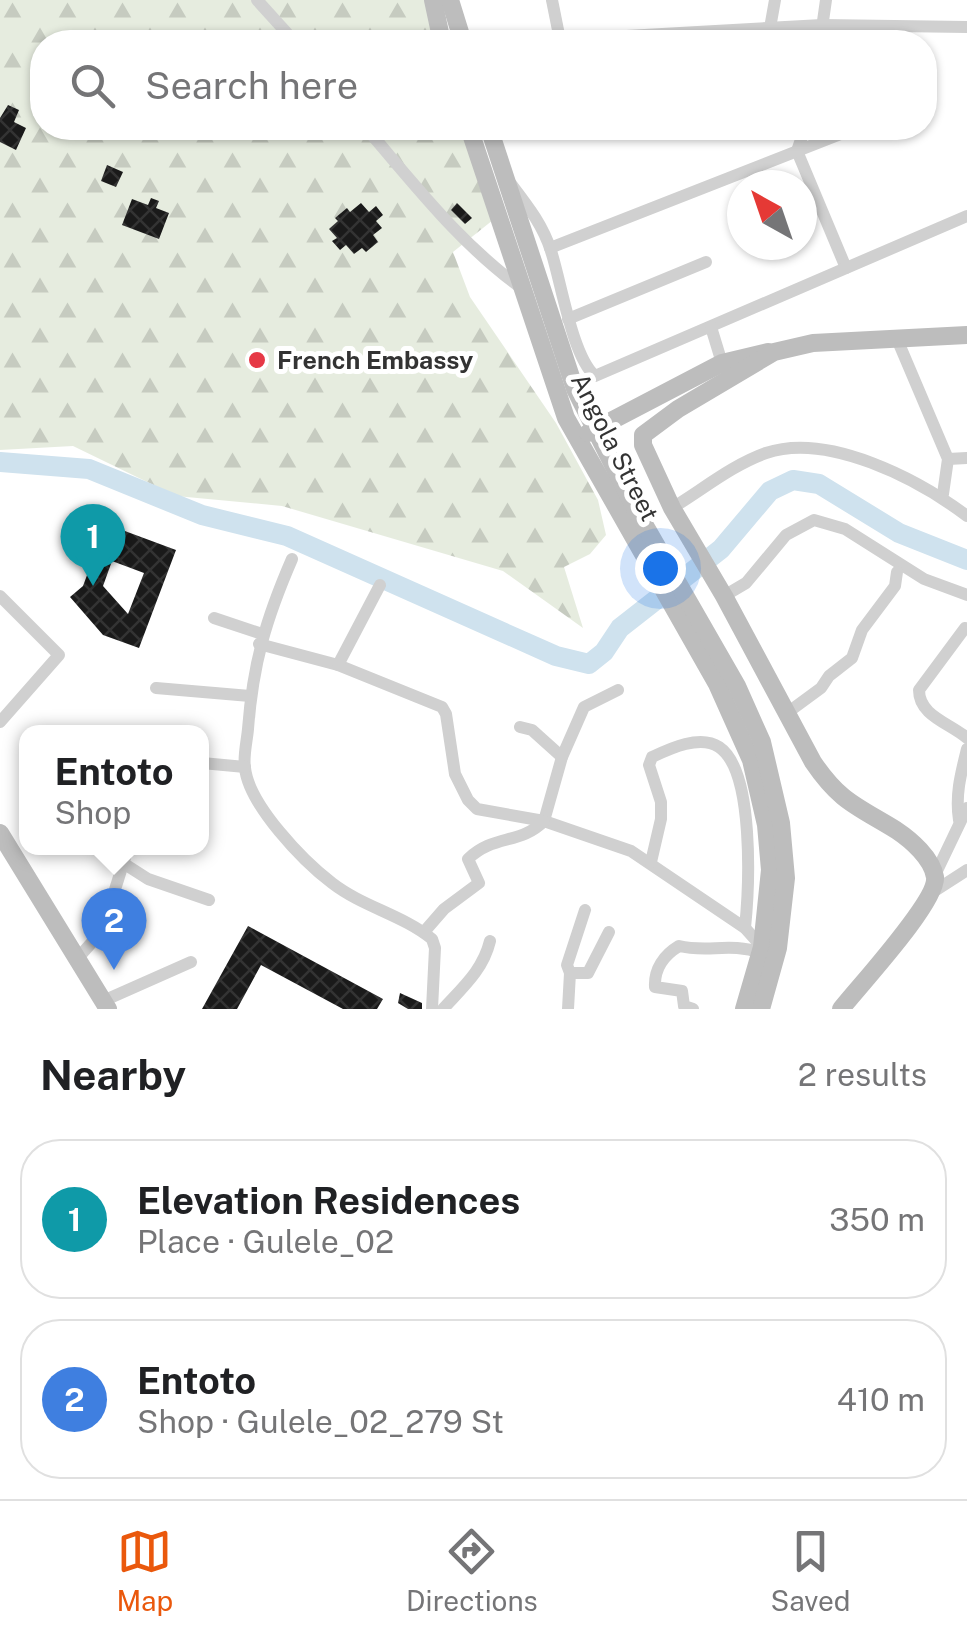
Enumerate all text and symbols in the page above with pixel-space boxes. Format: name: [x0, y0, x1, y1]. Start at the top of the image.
search box: [30, 30, 937, 140]
icon: search: [65, 58, 120, 113]
text: Search here: [145, 63, 358, 108]
north arrow: [727, 170, 817, 260]
place label: French Embassy: [277, 345, 473, 375]
marker: French Embassy: [246, 349, 268, 371]
street label: Angola Street: [565, 368, 665, 526]
pin: 1: [61, 504, 126, 586]
your location: [635, 543, 686, 594]
popup: [19, 725, 209, 855]
text: Entoto: [54, 749, 174, 794]
text: Shop: [54, 794, 131, 831]
pin: 2: [82, 888, 146, 970]
text: Nearby: [40, 1050, 186, 1099]
text: 2 results: [798, 1056, 927, 1093]
text: Elevation Residences: [137, 1178, 520, 1223]
text: 1: [68, 1201, 81, 1238]
text: 350 m: [829, 1201, 925, 1238]
text: Place · Gulele_02: [137, 1223, 394, 1260]
text: Entoto: [137, 1358, 256, 1403]
text: 2: [64, 1381, 85, 1418]
text: 410 m: [837, 1381, 925, 1418]
text: Shop · Gulele_02_279 St: [137, 1403, 504, 1440]
tab: Map: [116, 1524, 173, 1617]
tab: Directions: [406, 1524, 538, 1617]
tab: Saved: [770, 1524, 851, 1617]

